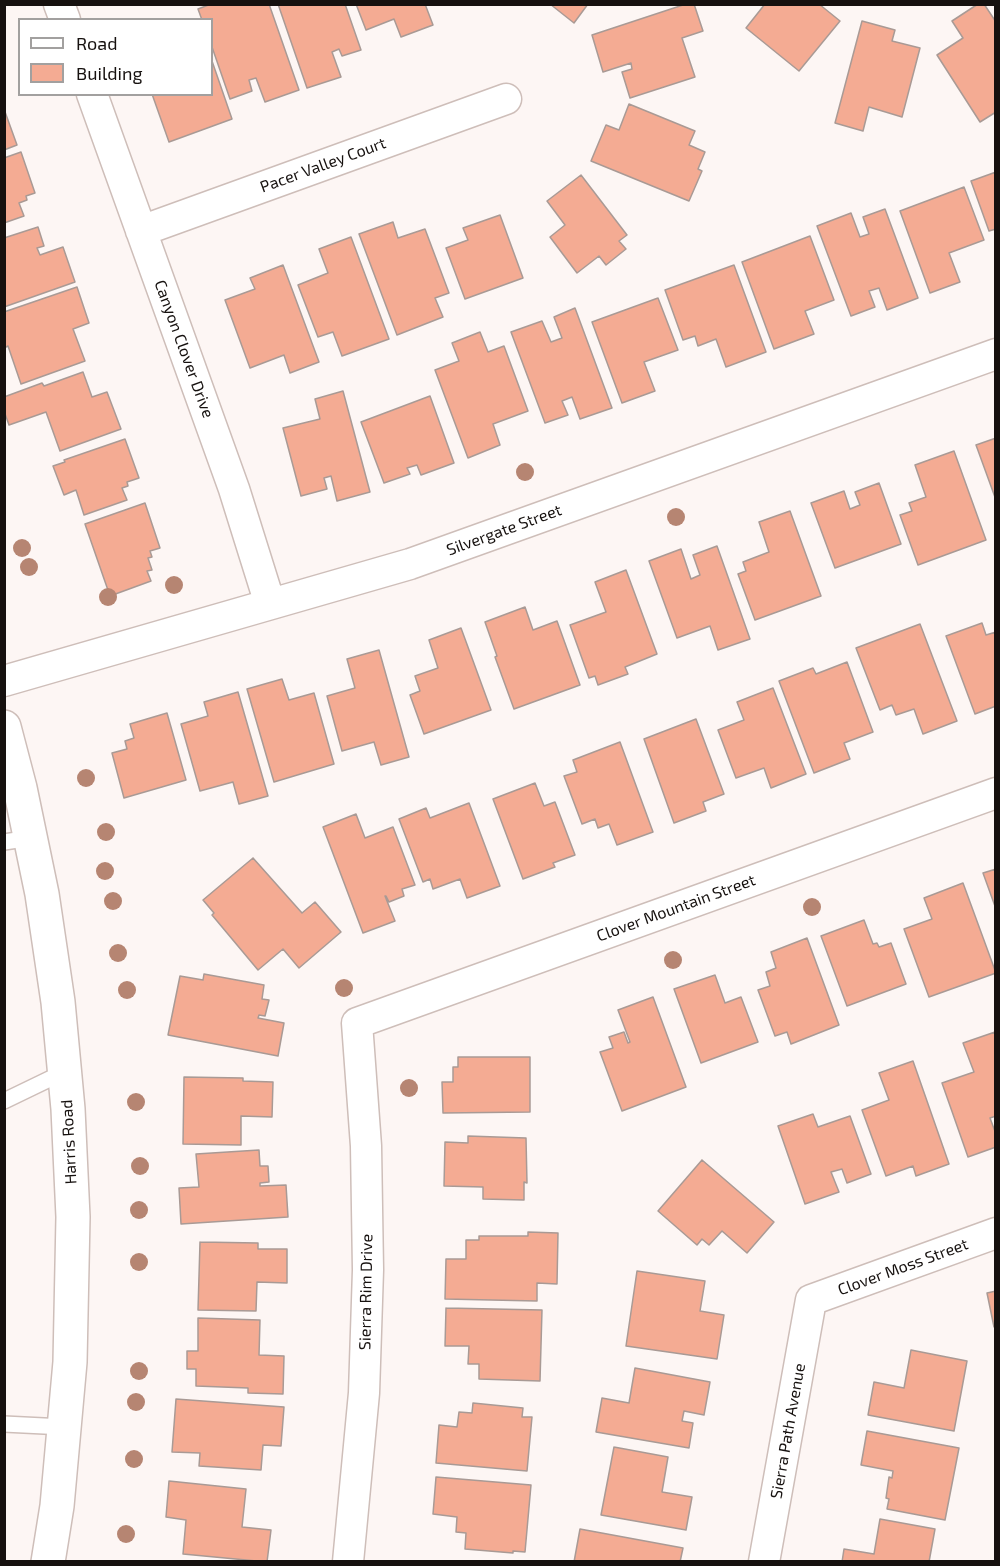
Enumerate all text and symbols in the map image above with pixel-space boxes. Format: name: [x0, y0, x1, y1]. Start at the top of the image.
legend: [18, 18, 213, 96]
text: Road: [76, 32, 117, 54]
text: Building: [76, 62, 143, 84]
street label: Pacer Valley Court: [257, 133, 389, 197]
street label: Canyon Clover Drive: [150, 277, 218, 421]
street label: Silvergate Street: [444, 500, 564, 560]
street label: Clover Mountain Street: [594, 870, 758, 946]
street label: Harris Road: [57, 1099, 81, 1185]
street label: Sierra Rim Drive: [355, 1234, 377, 1350]
street label: Clover Moss Street: [835, 1235, 971, 1299]
street label: Sierra Path Avenue: [767, 1362, 809, 1500]

